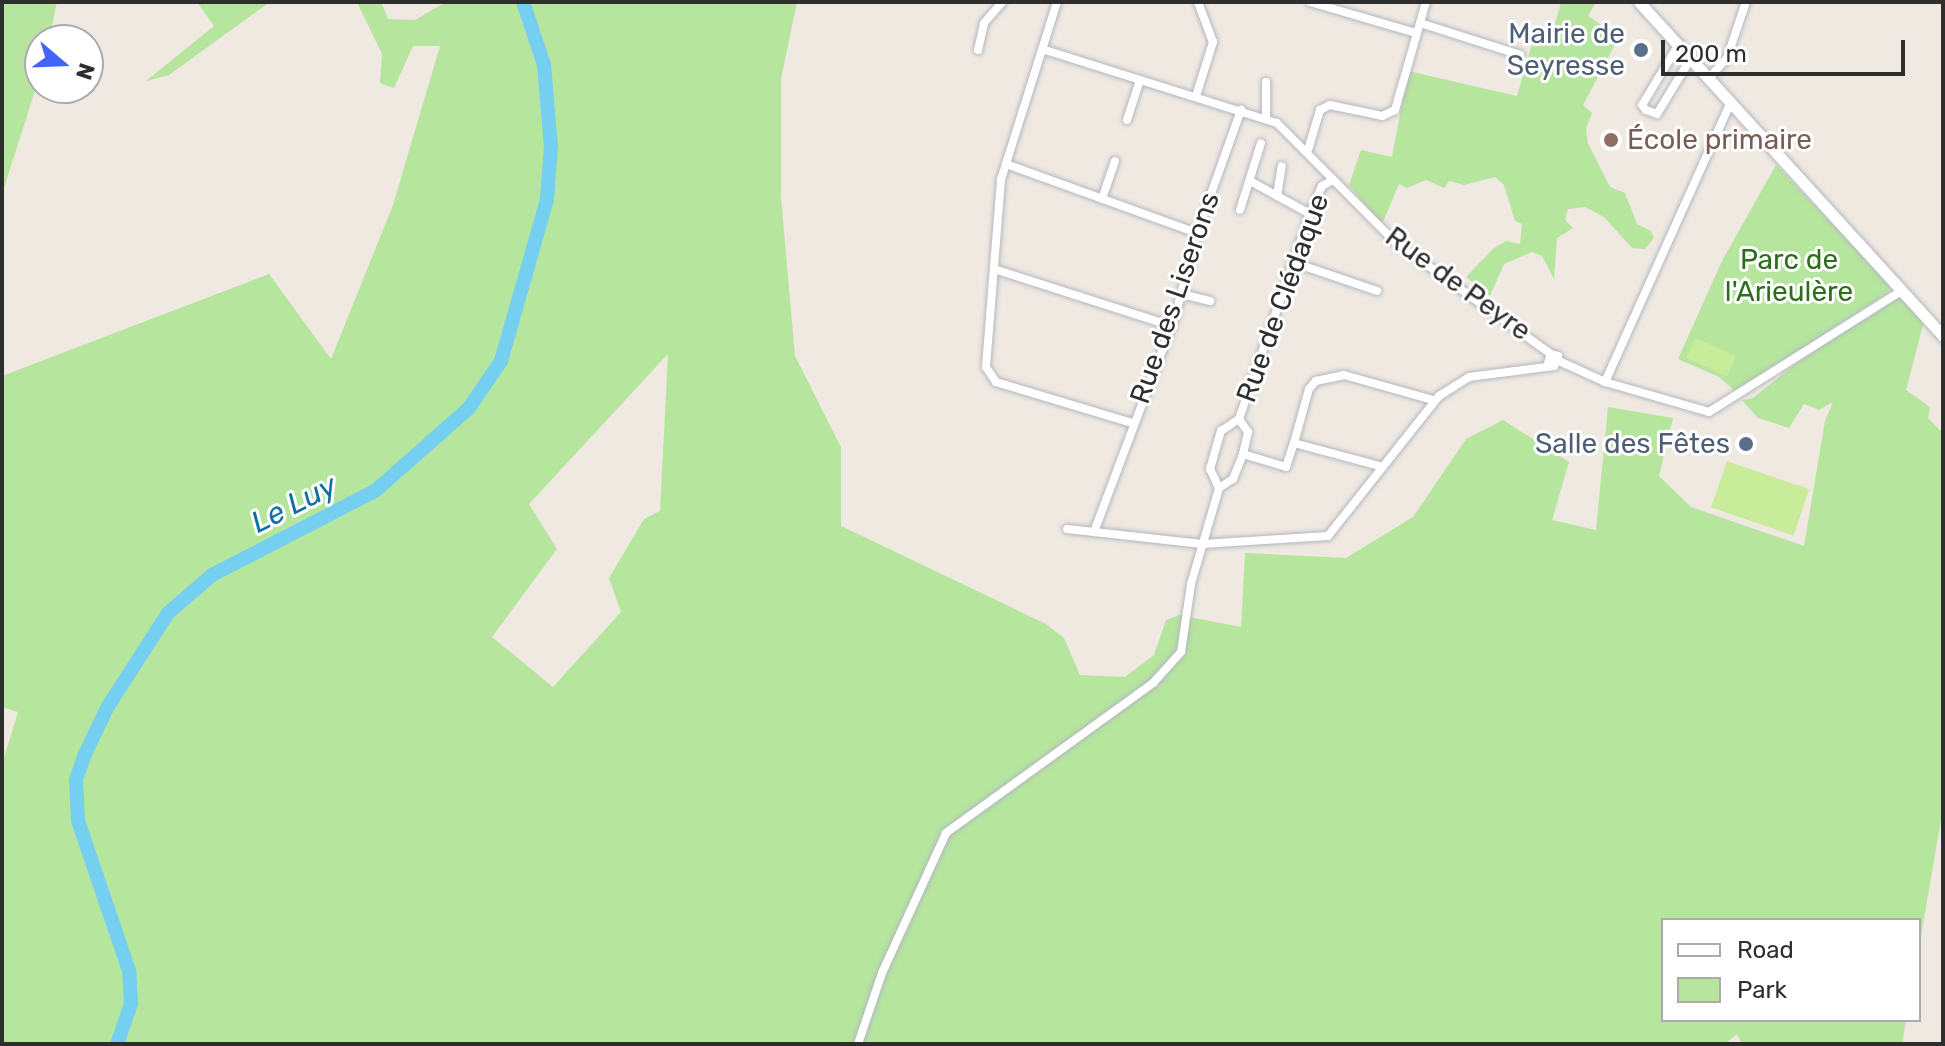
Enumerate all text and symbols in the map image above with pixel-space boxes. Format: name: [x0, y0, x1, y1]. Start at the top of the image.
place label: Mairie de Seyresse: [1507, 17, 1625, 83]
north arrow: [24, 24, 104, 104]
scale bar: [1665, 24, 1909, 74]
text: 200 m: [1675, 40, 1747, 68]
marker: Mairie de Seyresse: [1632, 41, 1650, 59]
text: N: [70, 59, 101, 83]
place label: École primaire: [1627, 123, 1812, 157]
marker: École primaire: [1602, 131, 1620, 149]
street label: Rue des Liserons: [1123, 188, 1227, 408]
street label: Rue de Clédaque: [1230, 189, 1336, 407]
street label: Rue de Peyre: [1379, 220, 1537, 348]
park label: Parc de l'Arieulère: [1725, 243, 1853, 309]
place label: Salle des Fêtes: [1535, 427, 1730, 461]
marker: Salle des Fêtes: [1737, 435, 1755, 453]
water label: Le Luy: [245, 467, 343, 541]
legend: [1661, 918, 1921, 1022]
text: Road: [1737, 936, 1794, 964]
text: Park: [1737, 976, 1787, 1004]

